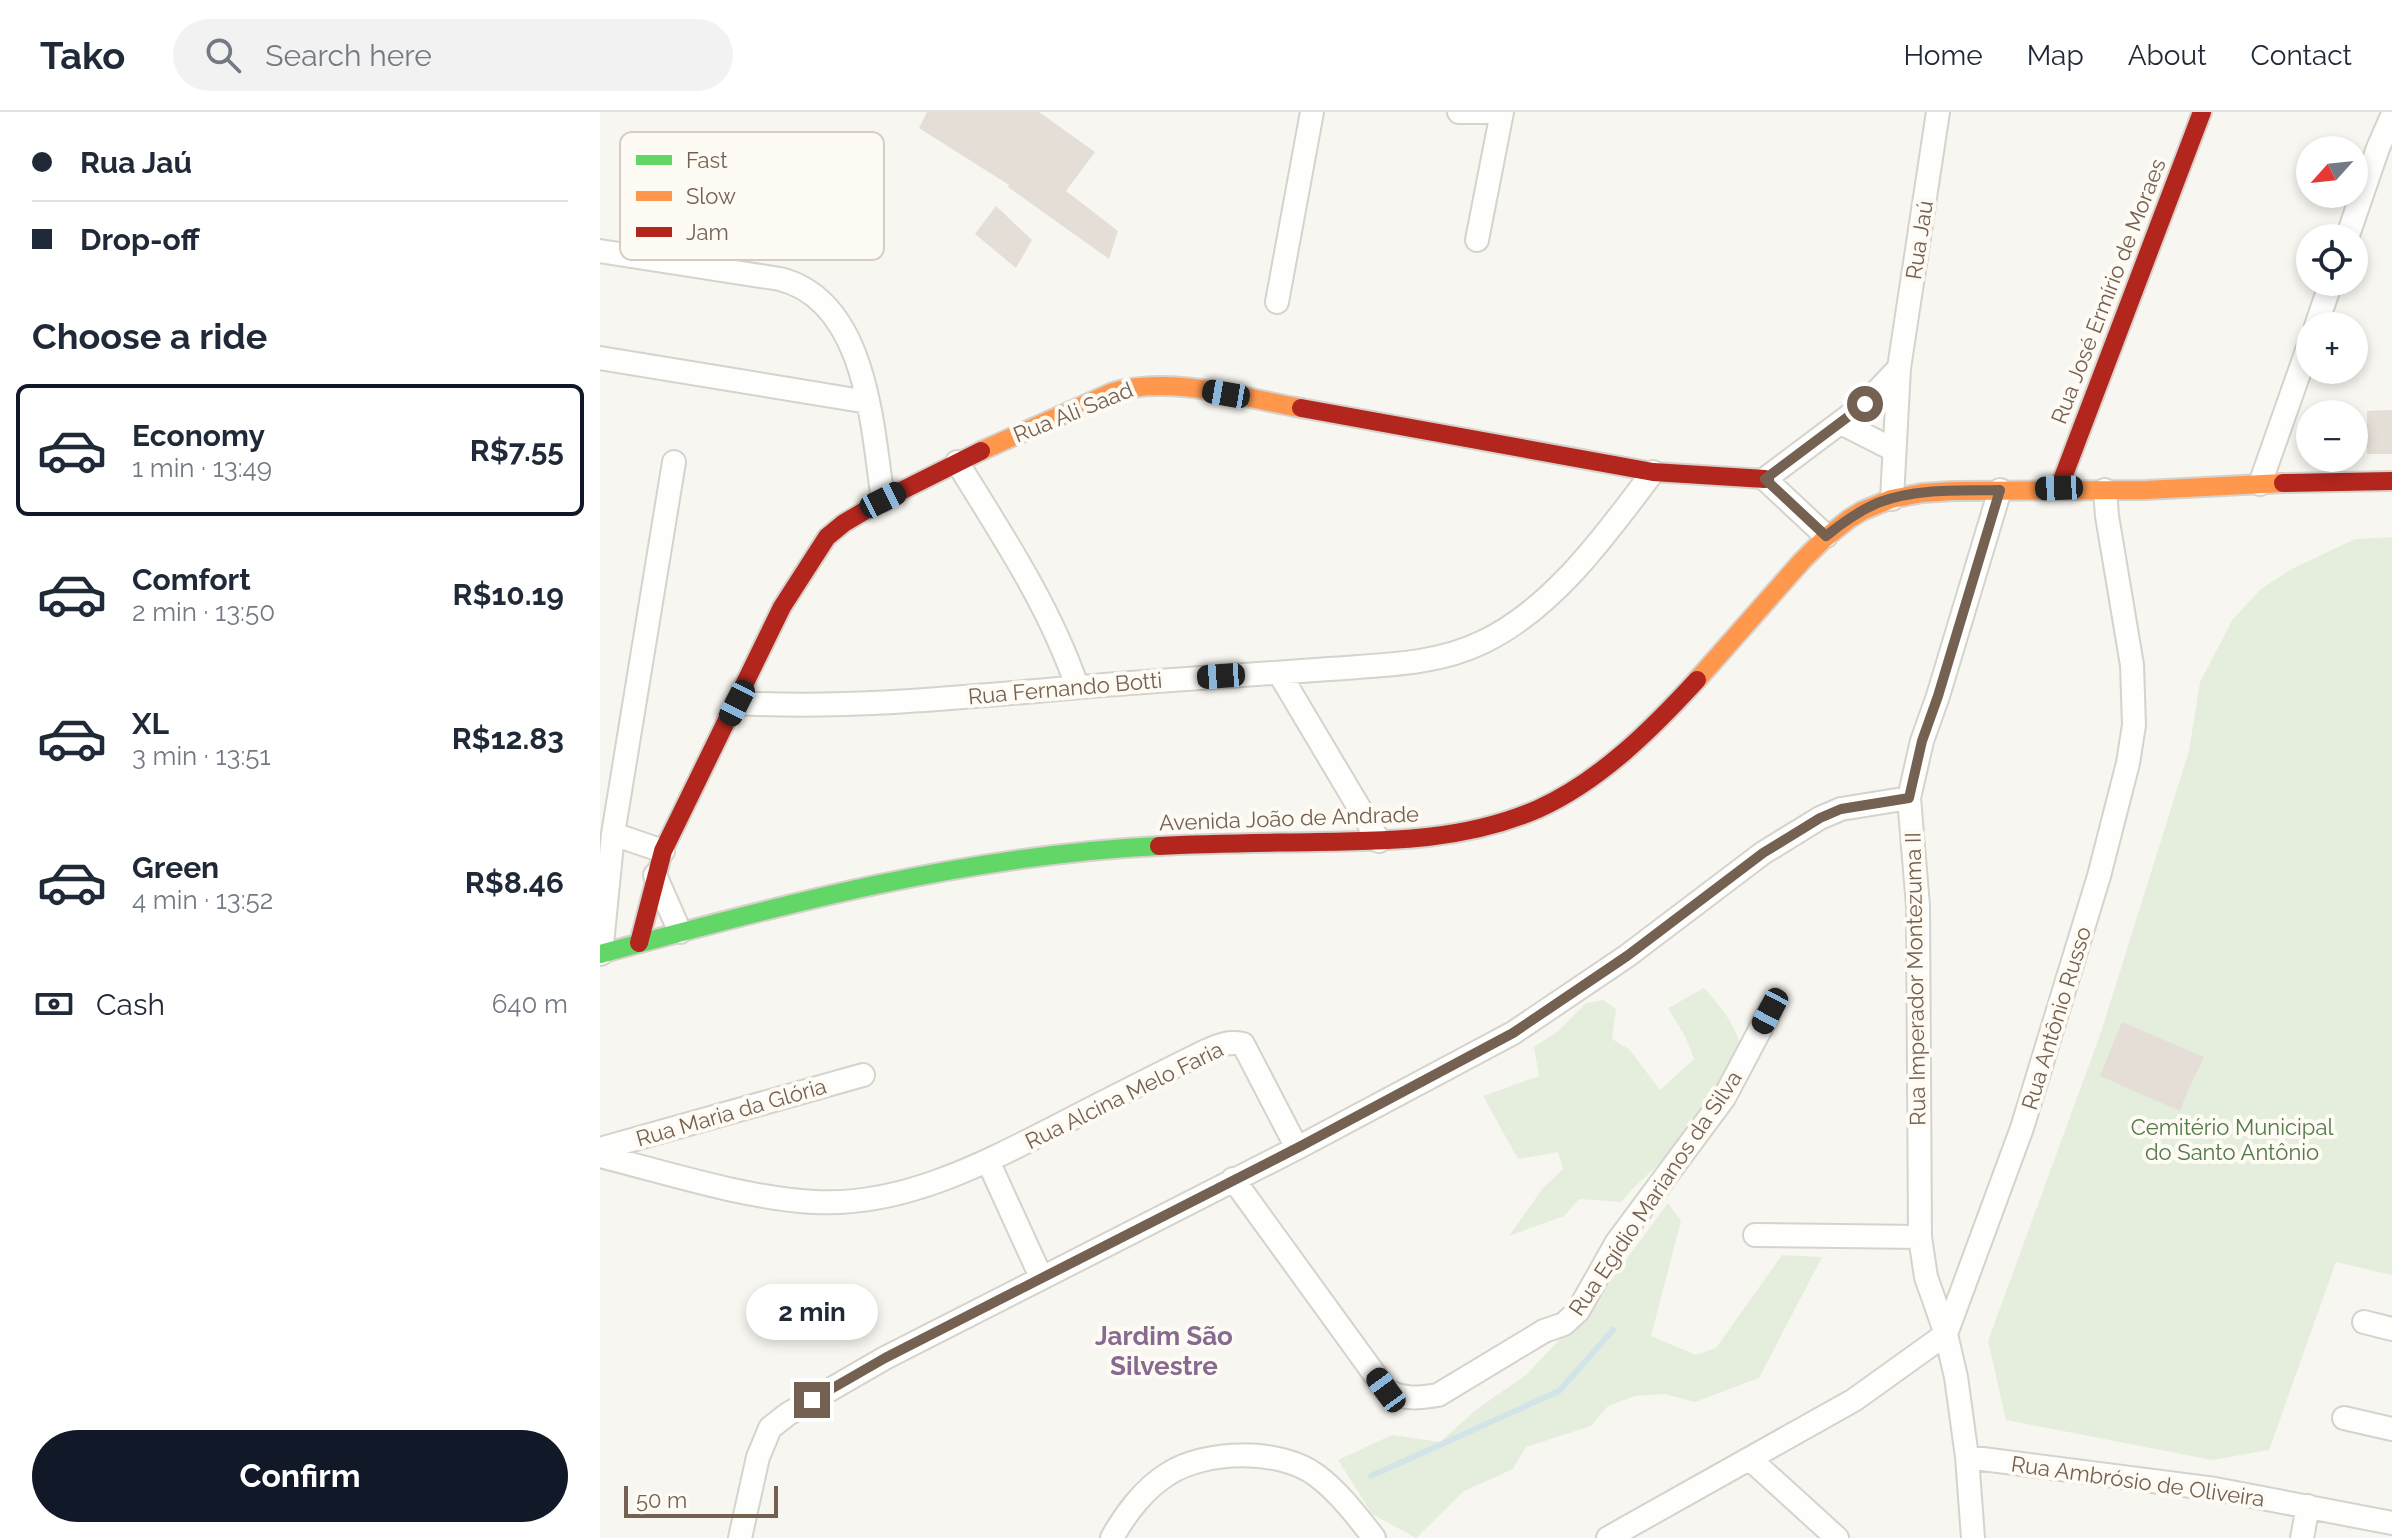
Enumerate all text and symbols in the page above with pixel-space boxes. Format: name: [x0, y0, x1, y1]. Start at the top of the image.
search box: [173, 19, 733, 91]
text: Tako: [40, 33, 125, 78]
icon: search: [201, 33, 245, 77]
text: Search here: [265, 38, 432, 73]
text: Home: [1903, 39, 1983, 72]
text: Map: [2027, 39, 2084, 72]
text: About: [2128, 39, 2207, 72]
text: Contact: [2251, 39, 2352, 72]
legend: [620, 132, 884, 260]
north arrow: [2296, 136, 2368, 208]
map controls: [2296, 136, 2368, 472]
text: Rua Jaú: [80, 145, 192, 180]
text: Fast: [686, 147, 728, 173]
street label: Rua José Ermírio de Moraes: [2045, 155, 2171, 427]
text: Slow: [686, 183, 736, 209]
street label: Rua Jaú: [1900, 199, 1938, 281]
text: Jam: [686, 219, 729, 245]
text: Drop-off: [80, 222, 200, 257]
button: locate: [2296, 224, 2368, 296]
button: +: [2296, 312, 2368, 384]
text: Choose a ride: [32, 315, 267, 357]
street label: Rua Ali Saad: [1010, 376, 1136, 448]
car: [1200, 378, 1252, 410]
route start: [1847, 386, 1883, 422]
button: −: [2296, 400, 2368, 472]
icon: car: [36, 414, 108, 486]
text: Economy: [132, 418, 265, 453]
text: R$7.55: [470, 433, 564, 468]
text: 1 min · 13:49: [132, 453, 272, 483]
car: [2035, 475, 2083, 501]
car: [856, 478, 910, 522]
icon: car: [36, 558, 108, 630]
text: Comfort: [132, 562, 251, 597]
text: R$10.19: [453, 577, 564, 612]
text: 2 min · 13:50: [132, 597, 275, 627]
car: [1196, 662, 1246, 690]
street label: Rua Fernando Botti: [967, 667, 1163, 709]
car: [715, 676, 759, 730]
icon: car: [36, 702, 108, 774]
text: XL: [132, 706, 169, 741]
text: R$12.83: [452, 721, 564, 756]
text: 3 min · 13:51: [132, 741, 271, 771]
street label: Avenida João de Andrade: [1159, 800, 1419, 836]
street label: Rua Imperador Montezuma II: [1899, 832, 1931, 1126]
icon: car: [36, 846, 108, 918]
text: Green: [132, 850, 219, 885]
text: R$8.46: [465, 865, 564, 900]
text: 4 min · 13:52: [132, 885, 273, 915]
street label: Rua Antônio Russo: [2016, 923, 2096, 1113]
icon: cash: [32, 982, 76, 1026]
car: [1748, 984, 1792, 1038]
text: Cash: [96, 987, 165, 1022]
text: 640 m: [492, 989, 568, 1019]
street label: Rua Alcina Melo Faria: [1021, 1036, 1227, 1154]
street label: Rua Egídio Marianos da Silva: [1563, 1066, 1747, 1320]
street label: Rua Maria da Glória: [633, 1072, 829, 1152]
park label: Cemitério Municipal do Santo Antônio: [2131, 1114, 2333, 1165]
callout: 2 min: [746, 1284, 878, 1340]
text: 2 min: [778, 1297, 846, 1327]
district label: Jardim São Silvestre: [1095, 1321, 1233, 1381]
car: [1362, 1364, 1410, 1416]
route end: [794, 1382, 830, 1418]
button: Confirm: [32, 1430, 568, 1522]
street label: Rua Ambrósio de Oliveira: [2010, 1450, 2266, 1512]
scale bar: [624, 1482, 778, 1518]
text: 50 m: [636, 1487, 687, 1513]

